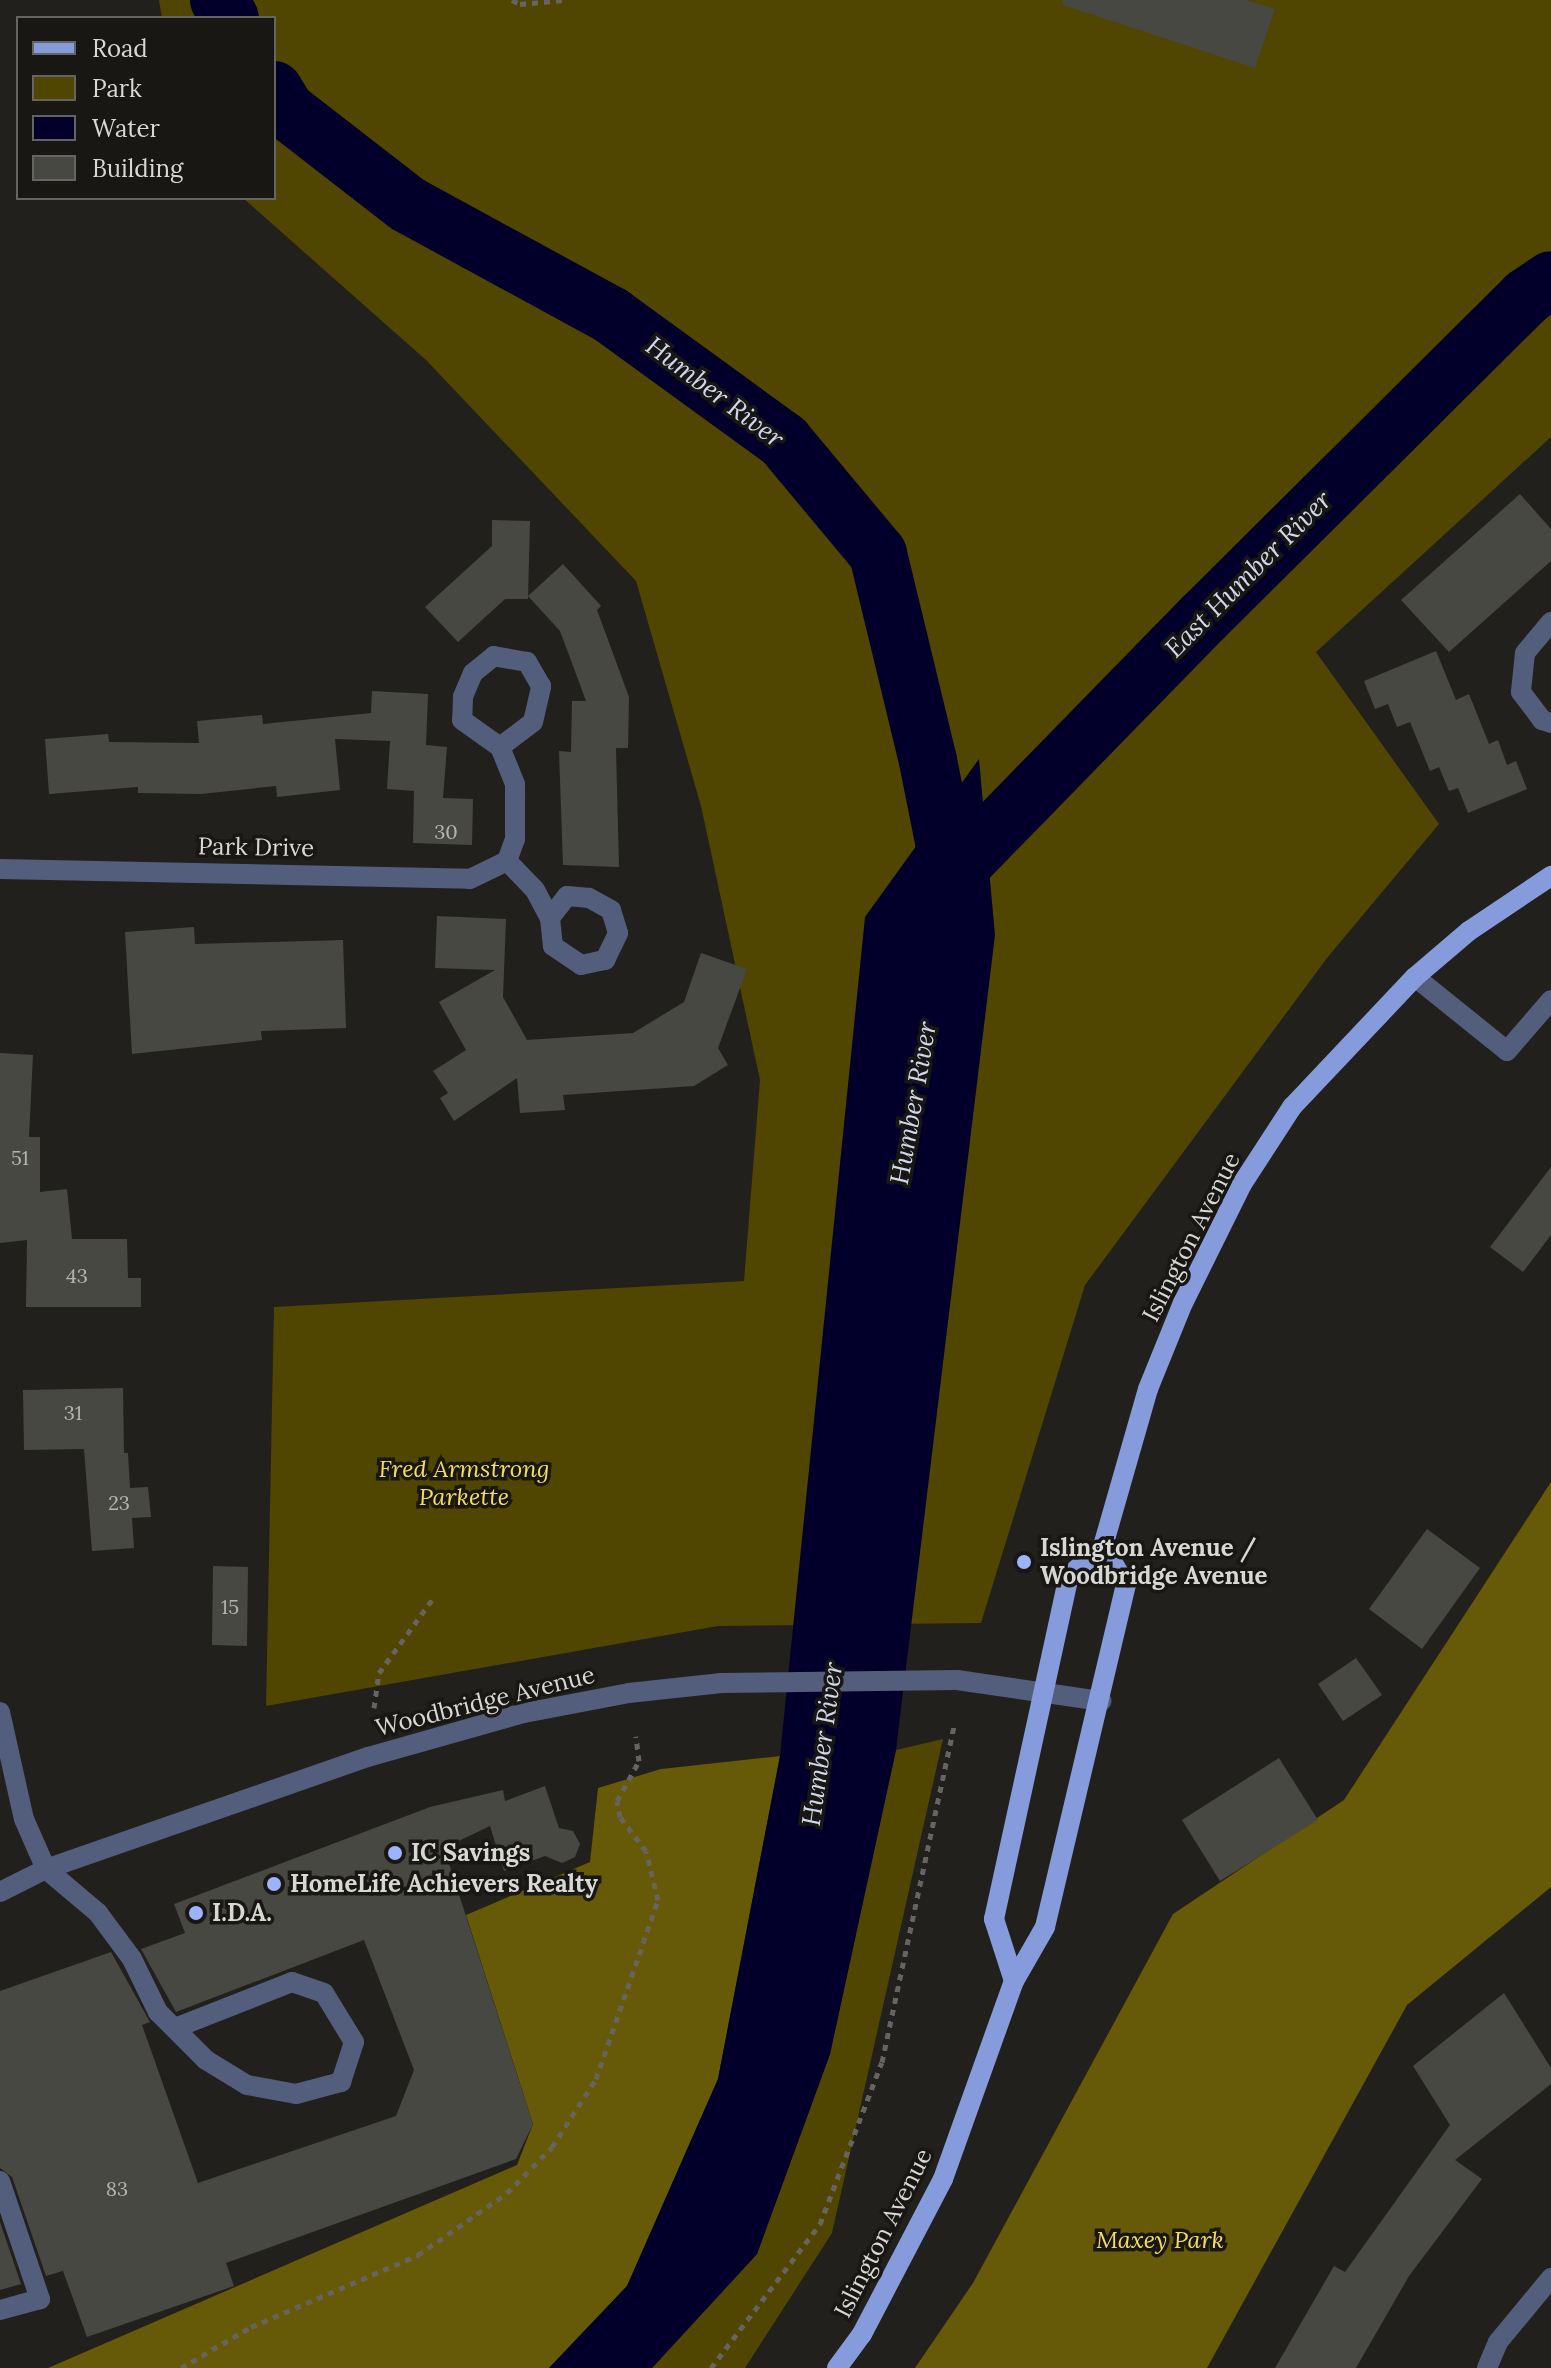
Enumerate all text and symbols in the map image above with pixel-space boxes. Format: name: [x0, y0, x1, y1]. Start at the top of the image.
legend: [16, 16, 276, 200]
text: Road: [92, 33, 148, 64]
text: Park: [92, 73, 142, 104]
text: Water: [92, 113, 160, 144]
text: Building: [92, 153, 183, 184]
water label: Humber River: [640, 330, 790, 454]
water label: East Humber River: [1158, 484, 1338, 664]
house number: 30: [434, 819, 458, 843]
street label: Park Drive: [198, 832, 314, 862]
water label: Humber River: [883, 1019, 943, 1187]
house number: 51: [11, 1145, 29, 1169]
street label: Islington Avenue: [1136, 1148, 1246, 1326]
house number: 43: [66, 1263, 88, 1287]
house number: 31: [64, 1400, 82, 1424]
park label: Fred Armstrong Parkette: [378, 1455, 550, 1511]
house number: 23: [108, 1490, 130, 1514]
place label: Islington Avenue / Woodbridge Avenue: [1040, 1534, 1267, 1590]
marker: Islington Avenue / Woodbridge Avenue: [1015, 1553, 1033, 1571]
house number: 15: [221, 1594, 239, 1618]
street label: Woodbridge Avenue: [372, 1660, 598, 1742]
water label: Humber River: [795, 1660, 849, 1828]
place label: IC Savings: [411, 1839, 530, 1867]
marker: IC Savings: [386, 1844, 404, 1862]
place label: HomeLife Achievers Realty: [290, 1870, 598, 1898]
marker: HomeLife Achievers Realty: [265, 1875, 283, 1893]
place label: I.D.A.: [212, 1899, 272, 1927]
marker: I.D.A.: [187, 1904, 205, 1922]
street label: Islington Avenue: [828, 2144, 938, 2322]
house number: 83: [106, 2176, 128, 2200]
park label: Maxey Park: [1096, 2226, 1224, 2254]

